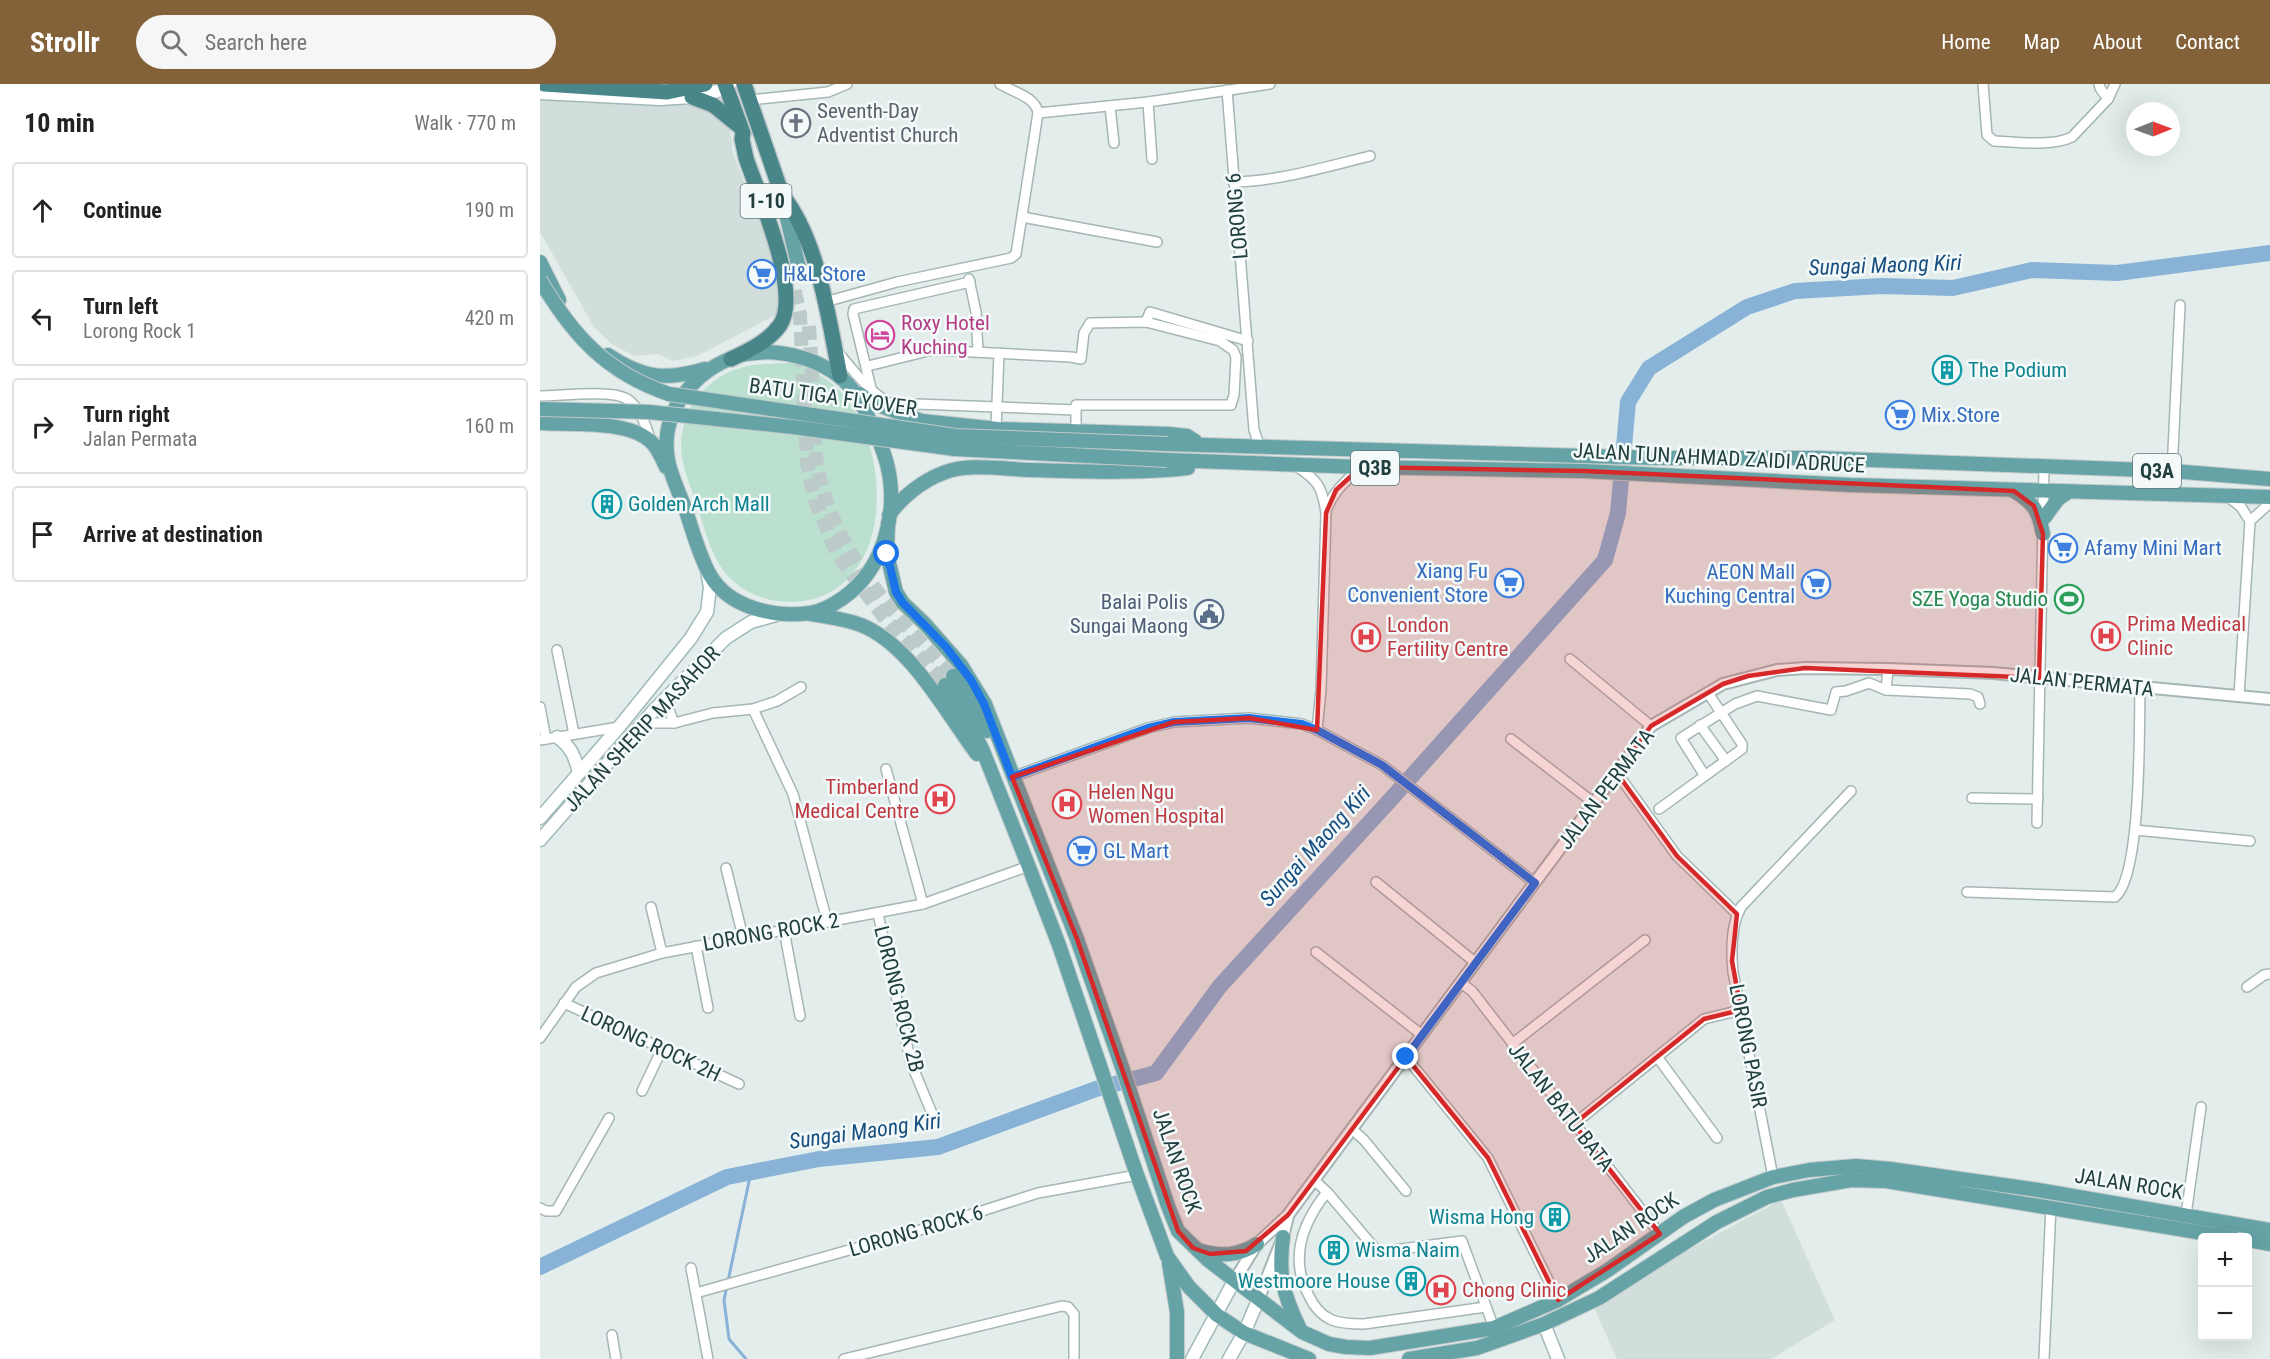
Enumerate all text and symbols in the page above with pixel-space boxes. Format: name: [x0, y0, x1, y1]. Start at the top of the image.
search box: [136, 15, 556, 69]
text: Strollr: [30, 26, 100, 59]
icon: search: [157, 26, 190, 59]
text: Search here: [205, 30, 307, 55]
text: Home: [1941, 30, 1991, 54]
text: Map: [2024, 30, 2060, 54]
text: About: [2093, 30, 2142, 54]
text: Contact: [2175, 30, 2240, 54]
place label: Seventh-Day Adventist Church: [817, 99, 958, 147]
north arrow: [2126, 102, 2180, 156]
church icon: Seventh-Day Adventist Church: [780, 107, 812, 139]
text: 10 min: [24, 108, 95, 138]
text: Walk · 770 m: [415, 111, 516, 135]
street label: LORONG 6: [1221, 172, 1253, 260]
road number: 1-10: [740, 184, 792, 218]
icon: ahead: [26, 194, 59, 227]
text: Continue: [83, 198, 162, 223]
text: 190 m: [465, 198, 514, 222]
water label: Sungai Maong Kiri: [1808, 250, 1962, 280]
supermarket icon: H&L Store: [746, 258, 778, 290]
place label: H&L Store: [783, 262, 866, 286]
text: Turn left: [83, 294, 158, 319]
icon: left: [26, 302, 59, 335]
text: 420 m: [465, 306, 514, 330]
place label: Roxy Hotel Kuching: [901, 311, 990, 359]
text: Lorong Rock 1: [83, 319, 196, 343]
hotel icon: Roxy Hotel Kuching: [864, 319, 896, 351]
building icon: The Podium: [1931, 354, 1963, 386]
place label: The Podium: [1968, 358, 2067, 382]
street label: BATU TIGA FLYOVER: [748, 373, 918, 421]
supermarket icon: Mix.Store: [1884, 399, 1916, 431]
text: Turn right: [83, 402, 170, 427]
place label: Mix.Store: [1921, 403, 2000, 427]
icon: right: [26, 410, 59, 443]
text: 160 m: [465, 414, 514, 438]
text: Jalan Permata: [83, 427, 197, 451]
street label: JALAN TUN AHMAD ZAIDI ADRUCE: [1572, 438, 1866, 478]
road number: Q3B: [1351, 451, 1399, 485]
road number: Q3A: [2133, 454, 2181, 488]
building icon: Golden Arch Mall: [591, 488, 623, 520]
place label: Golden Arch Mall: [628, 492, 770, 516]
icon: arrive: [26, 518, 59, 551]
text: Arrive at destination: [83, 522, 263, 547]
supermarket icon: Afamy Mini Mart: [2047, 532, 2079, 564]
place label: Afamy Mini Mart: [2084, 536, 2222, 560]
route start: [873, 540, 899, 566]
place label: Xiang Fu Convenient Store: [1347, 559, 1488, 607]
place label: AEON Mall Kuching Central: [1665, 560, 1795, 608]
supermarket icon: Xiang Fu Convenient Store: [1493, 567, 1525, 599]
supermarket icon: AEON Mall Kuching Central: [1800, 568, 1832, 600]
sports icon: SZE Yoga Studio: [2053, 583, 2085, 615]
place label: SZE Yoga Studio: [1912, 587, 2048, 611]
place label: Balai Polis Sungai Maong: [1070, 590, 1188, 638]
public building icon: Balai Polis Sungai Maong: [1193, 598, 1225, 630]
place label: Prima Medical Clinic: [2127, 612, 2246, 660]
place label: London Fertility Centre: [1387, 613, 1508, 661]
hospital icon: Prima Medical Clinic: [2090, 620, 2122, 652]
hospital icon: London Fertility Centre: [1350, 621, 1382, 653]
street label: JALAN SHERIP MASAHOR: [559, 641, 725, 817]
street label: JALAN PERMATA: [2009, 663, 2155, 701]
street label: JALAN PERMATA: [1553, 724, 1659, 854]
place label: Timberland Medical Centre: [794, 775, 919, 823]
place label: Helen Ngu Women Hospital: [1088, 780, 1224, 828]
water label: Sungai Maong Kiri: [1254, 781, 1376, 911]
hospital icon: Timberland Medical Centre: [924, 783, 956, 815]
hospital icon: Helen Ngu Women Hospital: [1051, 788, 1083, 820]
supermarket icon: GL Mart: [1066, 835, 1098, 867]
place label: GL Mart: [1103, 839, 1169, 863]
street label: LORONG ROCK 2: [701, 908, 841, 956]
street label: LORONG ROCK 2B: [869, 923, 929, 1075]
street label: LORONG PASIR: [1724, 982, 1772, 1110]
street label: LORONG ROCK 2H: [577, 1001, 725, 1087]
street label: JALAN BATU BATA: [1503, 1038, 1619, 1176]
route end: [1392, 1043, 1418, 1069]
street label: JALAN ROCK: [1148, 1105, 1206, 1217]
water label: Sungai Maong Kiri: [787, 1108, 943, 1154]
street label: JALAN ROCK: [2073, 1164, 2185, 1204]
street label: JALAN ROCK: [1579, 1187, 1683, 1269]
street label: LORONG ROCK 6: [846, 1200, 986, 1262]
building icon: Wisma Hong: [1539, 1201, 1571, 1233]
place label: Wisma Hong: [1429, 1205, 1534, 1229]
map controls: [2198, 1233, 2252, 1341]
button: +: [2198, 1233, 2252, 1287]
building icon: Wisma Naim: [1318, 1234, 1350, 1266]
place label: Wisma Naim: [1355, 1238, 1460, 1262]
building icon: Westmoore House: [1395, 1265, 1427, 1297]
place label: Westmoore House: [1238, 1269, 1390, 1293]
hospital icon: Chong Clinic: [1425, 1274, 1457, 1306]
place label: Chong Clinic: [1462, 1278, 1566, 1302]
button: −: [2198, 1287, 2252, 1341]

